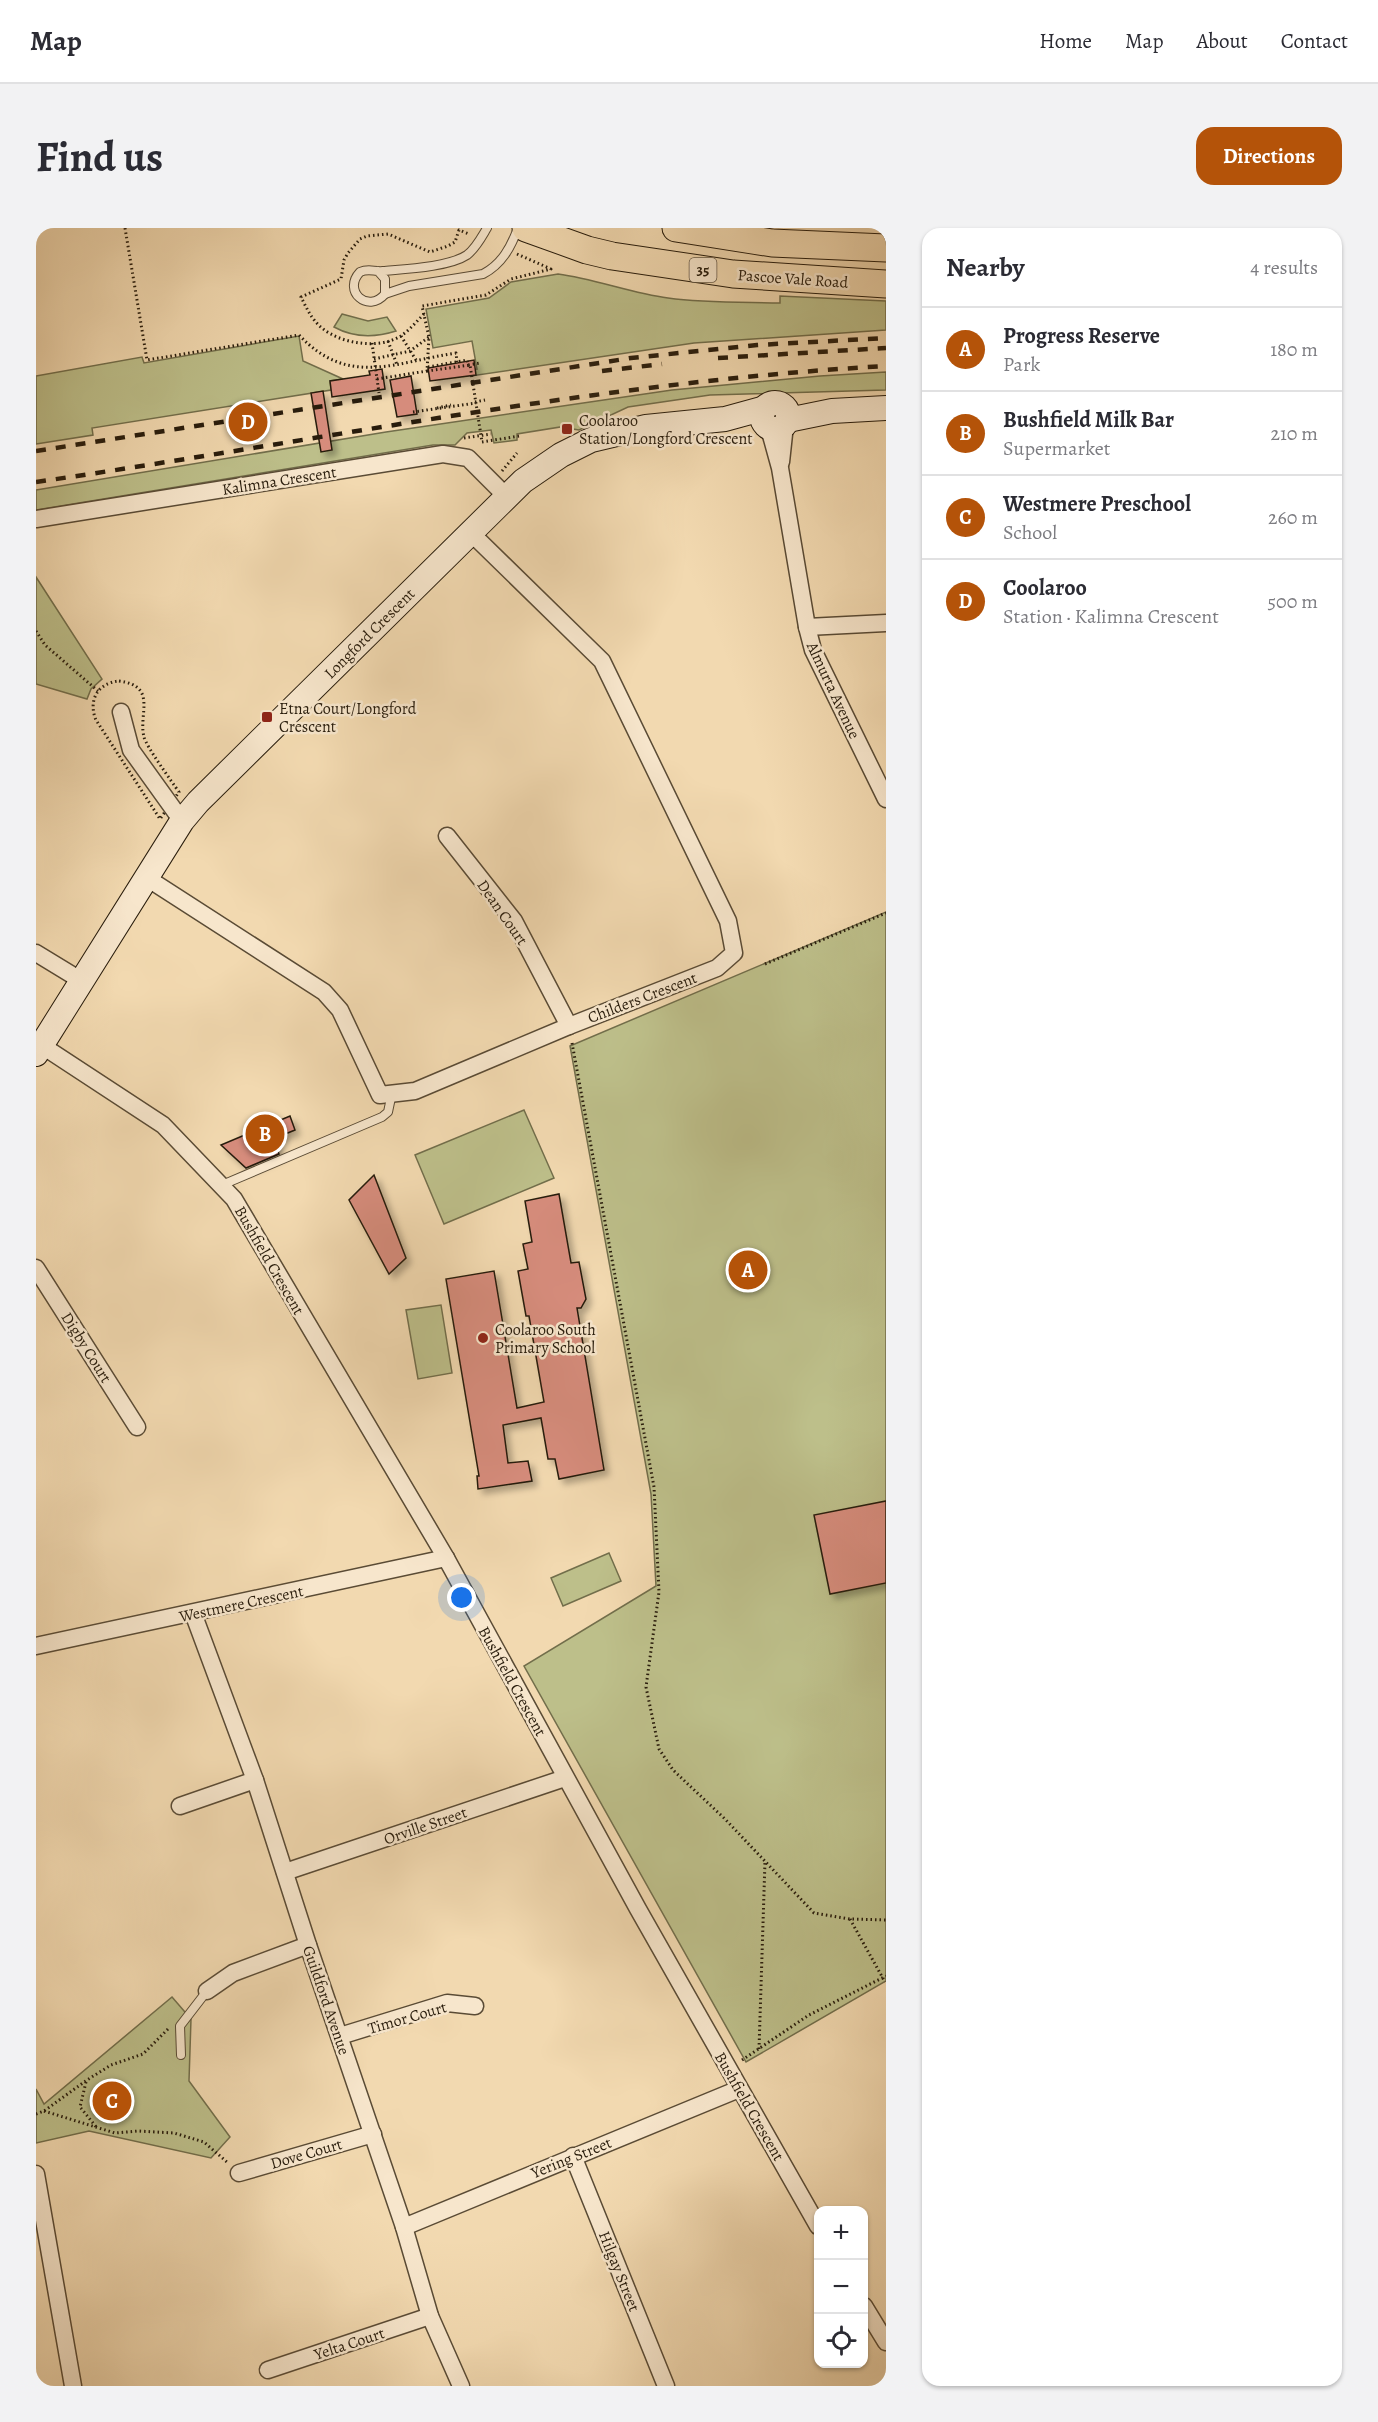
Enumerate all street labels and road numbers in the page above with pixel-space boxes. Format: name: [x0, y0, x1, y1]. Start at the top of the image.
road number: 35: [690, 258, 716, 282]
street label: Pascoe Vale Road: [737, 264, 849, 294]
street label: Kalimna Crescent: [220, 461, 338, 501]
street label: Longford Crescent: [319, 583, 420, 684]
street label: Almurta Avenue: [801, 637, 865, 742]
street label: Dean Court: [472, 875, 533, 950]
street label: Childers Crescent: [585, 967, 700, 1029]
street label: Bushfield Crescent: [229, 1202, 309, 1319]
street label: Digby Court: [56, 1308, 117, 1387]
street label: Westmere Crescent: [176, 1580, 305, 1628]
street label: Bushfield Crescent: [473, 1623, 551, 1740]
street label: Orville Street: [381, 1801, 470, 1850]
street label: Guildford Avenue: [297, 1943, 355, 2058]
street label: Timor Court: [365, 1996, 449, 2040]
street label: Bushfield Crescent: [709, 2048, 789, 2165]
street label: Yering Street: [527, 2132, 615, 2184]
street label: Dove Court: [268, 2133, 345, 2175]
street label: Hilgay Street: [593, 2228, 645, 2315]
street label: Yelta Court: [310, 2322, 387, 2366]

